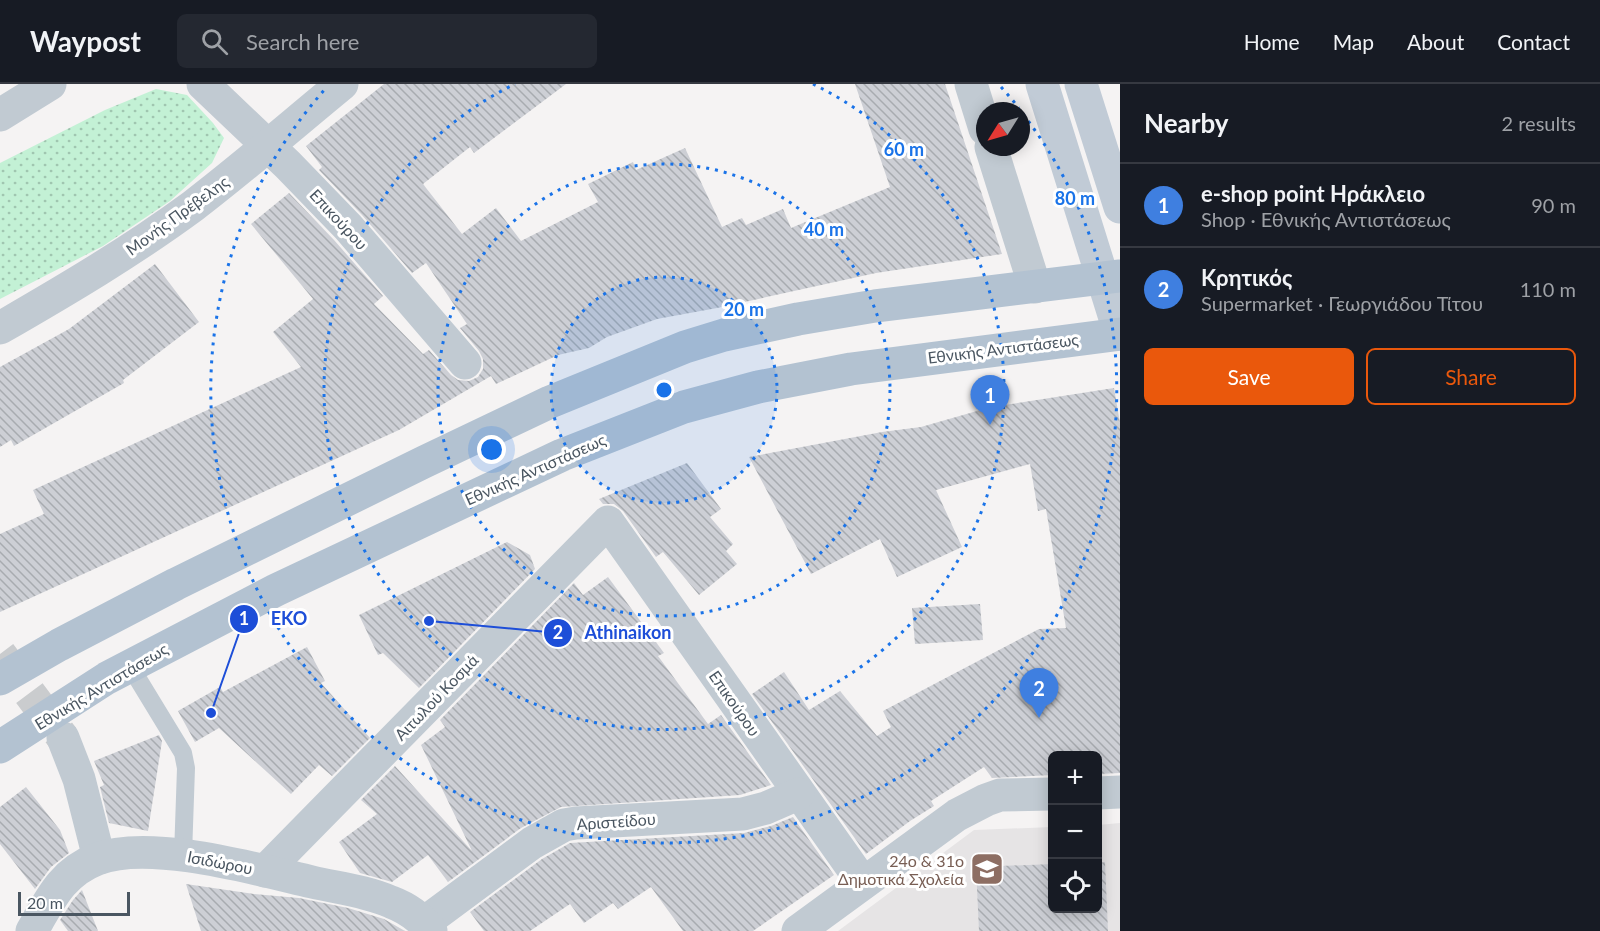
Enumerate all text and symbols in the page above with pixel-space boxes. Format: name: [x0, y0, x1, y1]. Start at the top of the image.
search box: [177, 14, 597, 68]
text: Waypost: [30, 24, 141, 58]
icon: search: [198, 25, 231, 58]
text: Search here: [246, 28, 359, 55]
text: Home: [1244, 29, 1300, 54]
text: Map: [1333, 29, 1374, 54]
text: About: [1407, 29, 1464, 54]
text: Contact: [1497, 29, 1570, 54]
north arrow: [976, 102, 1030, 156]
text: Nearby: [1144, 107, 1229, 139]
text: 2 results: [1501, 111, 1576, 135]
text: 60 m: [884, 138, 924, 160]
street label: Μονής Πρέβελης: [122, 171, 232, 259]
text: e-shop point Ηράκλειο: [1201, 180, 1425, 207]
street label: Επικούρου: [306, 185, 372, 253]
text: 80 m: [1055, 187, 1095, 209]
text: 1: [1158, 193, 1169, 217]
text: 90 m: [1531, 193, 1576, 217]
text: Shop · Εθνικής Αντιστάσεως: [1201, 207, 1451, 231]
text: 40 m: [804, 218, 844, 240]
text: Κρητικός: [1201, 264, 1292, 291]
text: 2: [1158, 277, 1169, 301]
text: 110 m: [1520, 277, 1576, 301]
text: Supermarket · Γεωργιάδου Τίτου: [1201, 291, 1483, 315]
text: 20 m: [724, 298, 764, 320]
street label: Εθνικής Αντιστάσεως: [926, 329, 1080, 367]
button: Save: [1144, 348, 1354, 405]
button: Share: [1366, 348, 1576, 405]
pin: 1: [970, 376, 1010, 425]
centre of rings: [654, 380, 674, 400]
street label: Εθνικής Αντιστάσεως: [462, 429, 609, 509]
your location: [477, 435, 506, 464]
callout: EKO: [229, 601, 319, 637]
text: 1: [239, 607, 249, 629]
text: EKO: [271, 607, 307, 629]
callout: Athinaikon: [543, 615, 684, 651]
text: 2: [553, 621, 563, 643]
text: Athinaikon: [584, 621, 671, 643]
street label: Εθνικής Αντιστάσεως: [31, 638, 171, 733]
street label: Αιτωλού Κοσμά: [390, 650, 482, 744]
street label: Επικούρου: [705, 667, 765, 739]
pin: 2: [1020, 668, 1058, 718]
map controls: [1048, 751, 1102, 913]
button: +: [1048, 751, 1102, 805]
button: −: [1048, 805, 1102, 859]
street label: Αριστείδου: [576, 809, 656, 833]
street label: Ισιδώρου: [186, 846, 254, 878]
place label: 24ο & 31ο Δημοτικά Σχολεία: [838, 851, 965, 888]
school or university icon: 24ο & 31ο Δημοτικά Σχολεία: [969, 851, 1005, 887]
button: locate: [1048, 859, 1102, 913]
scale bar: [18, 889, 130, 916]
text: 20 m: [27, 893, 63, 912]

